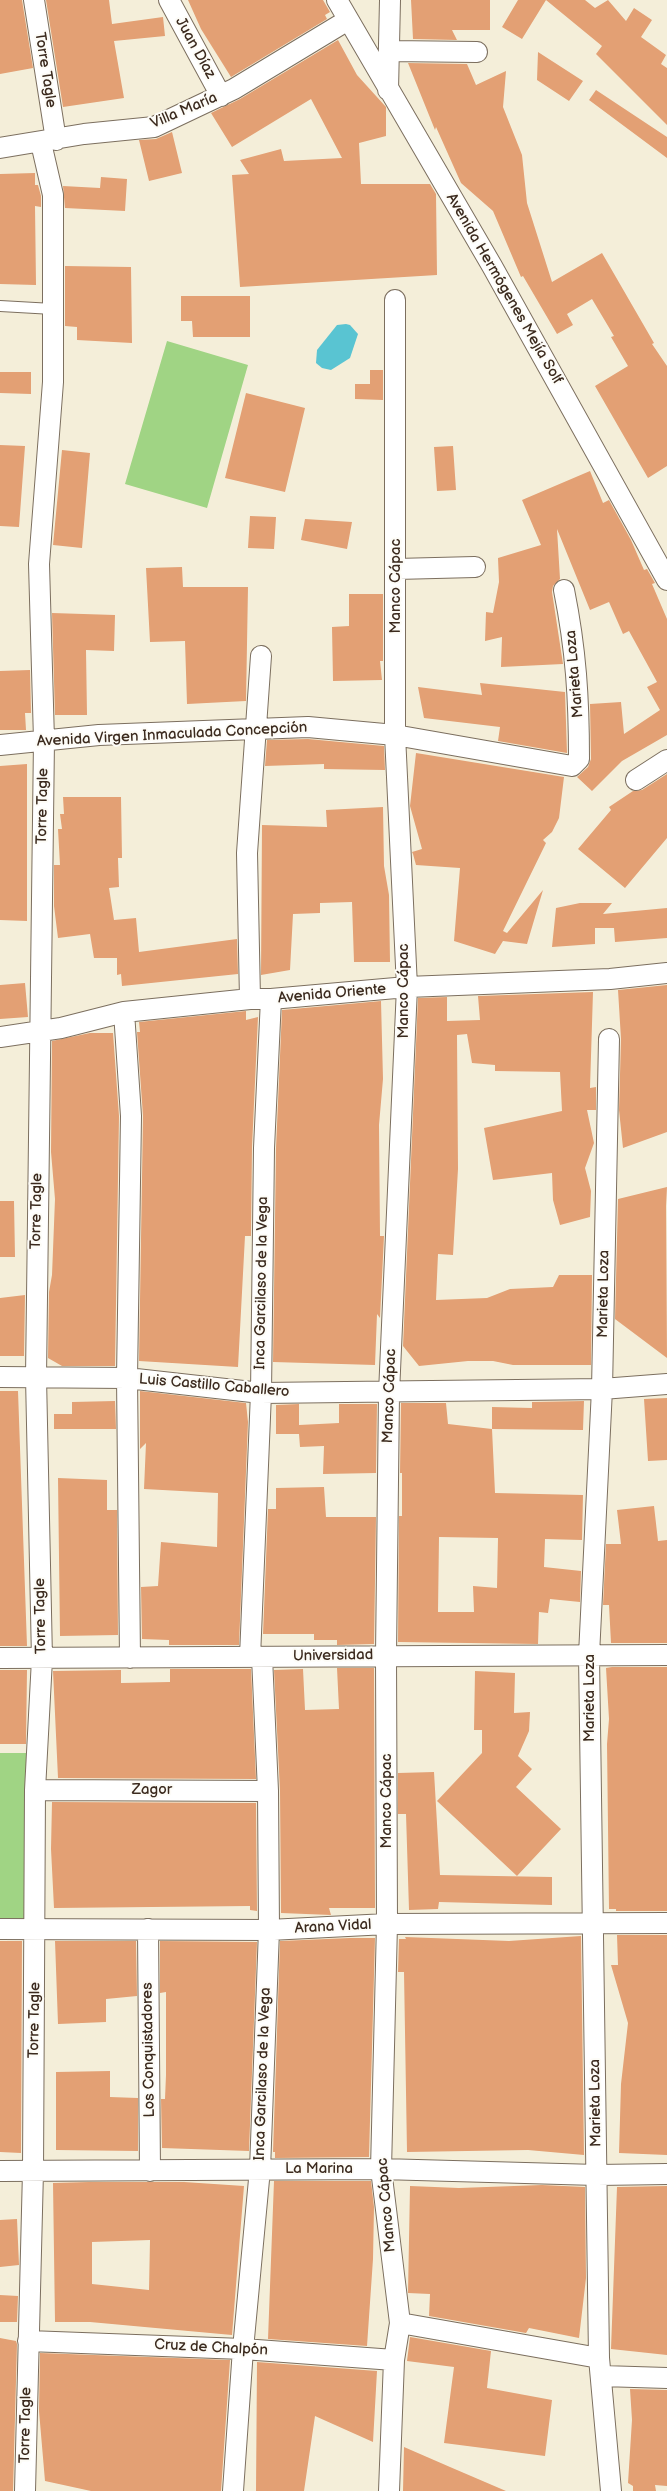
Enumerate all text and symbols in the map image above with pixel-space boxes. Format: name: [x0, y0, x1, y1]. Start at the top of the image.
street label: Juan Díaz: [171, 14, 219, 82]
street label: Torre Tagle: [30, 31, 60, 109]
street label: Villa María: [148, 89, 220, 133]
street label: Avenida Hermógenes Mejía Solf: [442, 190, 566, 388]
street label: Manco Cápac: [387, 539, 405, 633]
street label: Marieta Loza: [562, 629, 588, 719]
street label: Avenida Virgen Inmaculada Concepción: [36, 719, 308, 751]
street label: Torre Tagle: [33, 768, 53, 844]
street label: Manco Cápac: [395, 944, 413, 1038]
street label: Avenida Oriente: [277, 980, 387, 1008]
street label: Torre Tagle: [27, 1173, 47, 1249]
street label: Inca Garcilaso de la Vega: [251, 1196, 273, 1370]
street label: Marieta Loza: [594, 1250, 614, 1338]
street label: Manco Cápac: [379, 1348, 401, 1444]
street label: Luis Castillo Caballero: [138, 1370, 290, 1402]
street label: Torre Tagle: [31, 1578, 51, 1654]
street label: Universidad: [293, 1646, 373, 1666]
street label: Marieta Loza: [581, 1654, 599, 1742]
street label: Manco Cápac: [378, 1754, 396, 1848]
street label: Zagor: [132, 1781, 172, 1799]
street label: Arana Vidal: [294, 1916, 372, 1938]
street label: Torre Tagle: [25, 1982, 45, 2058]
street label: Los Conquistadores: [139, 1982, 159, 2118]
street label: Inca Garcilaso de la Vega: [251, 1987, 275, 2161]
street label: Marieta Loza: [586, 2059, 606, 2147]
street label: Manco Cápac: [374, 2157, 400, 2253]
street label: La Marina: [285, 2160, 353, 2178]
street label: Cruz de Chalpón: [154, 2336, 268, 2360]
street label: Torre Tagle: [16, 2387, 36, 2463]

